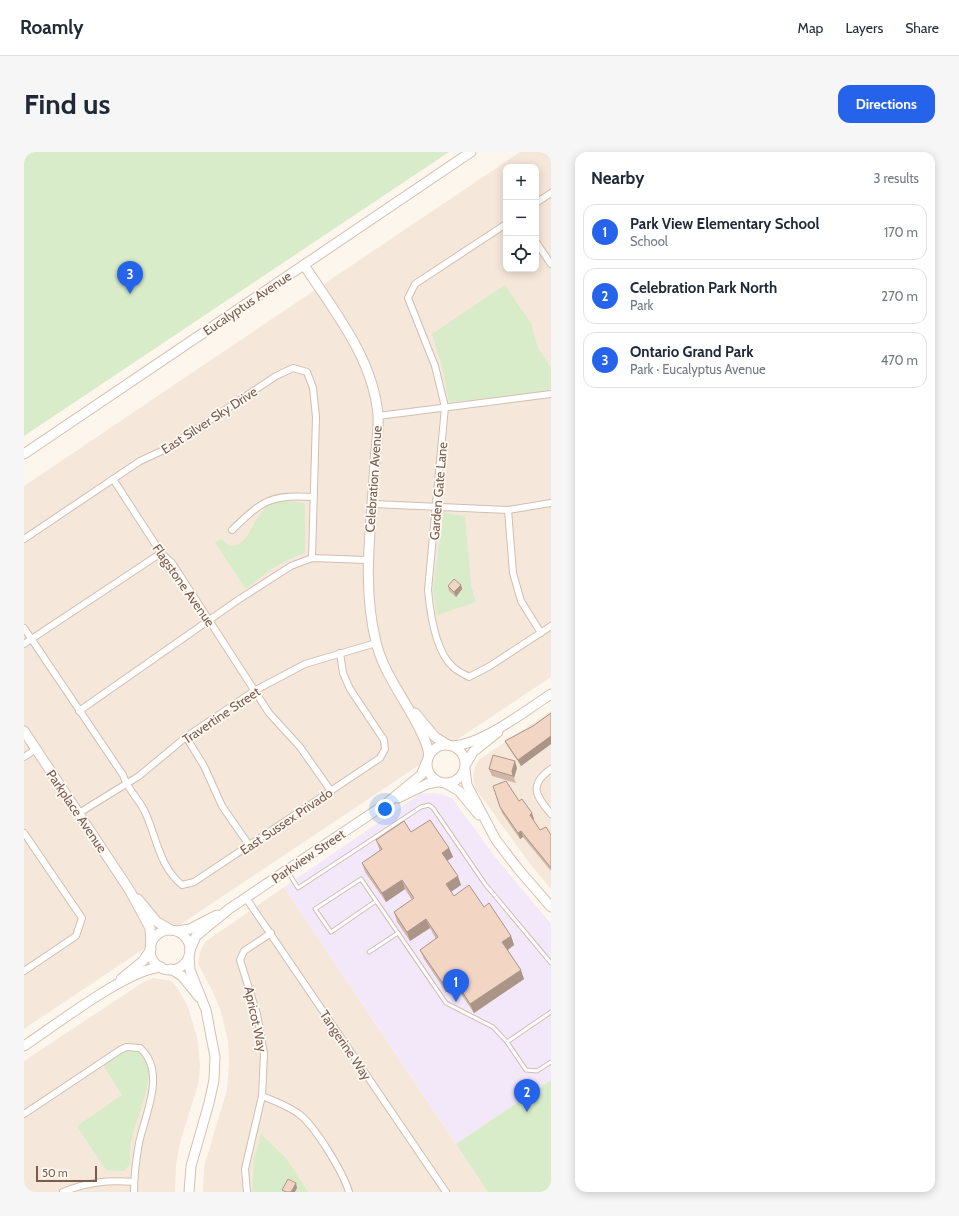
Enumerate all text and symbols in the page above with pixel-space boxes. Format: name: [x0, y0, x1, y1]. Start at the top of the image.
text: Roamly: [20, 16, 83, 39]
text: Map: [798, 19, 823, 37]
text: Layers: [845, 19, 883, 37]
text: Share: [905, 19, 939, 37]
button: Directions: [838, 85, 935, 123]
text: Find us: [24, 87, 110, 121]
map controls: [503, 164, 539, 272]
button: +: [503, 164, 539, 200]
text: Nearby: [591, 168, 644, 188]
text: 3 results: [873, 170, 919, 186]
button: −: [503, 200, 539, 236]
text: Park View Elementary School: [630, 215, 820, 233]
text: 1: [603, 224, 607, 240]
text: 170 m: [884, 224, 918, 240]
text: School: [630, 233, 668, 249]
button: locate: [503, 236, 539, 272]
pin: 3: [117, 261, 143, 294]
street label: Eucalyptus Avenue: [200, 267, 295, 339]
text: Celebration Park North: [630, 279, 777, 297]
text: 2: [602, 288, 608, 304]
text: 270 m: [881, 288, 918, 304]
text: Park: [630, 297, 653, 313]
text: Ontario Grand Park: [630, 343, 753, 361]
text: 3: [601, 352, 609, 368]
text: 470 m: [881, 352, 918, 368]
text: Park · Eucalyptus Avenue: [630, 361, 766, 377]
street label: East Silver Sky Drive: [158, 383, 260, 457]
street label: Celebration Avenue: [361, 425, 385, 533]
street label: Garden Gate Lane: [426, 441, 450, 541]
street label: Flagstone Avenue: [149, 540, 219, 630]
street label: Travertine Street: [179, 683, 263, 747]
street label: Parkplace Avenue: [43, 766, 111, 856]
street label: East Sussex Privado: [237, 784, 335, 858]
your location: [375, 799, 395, 819]
street label: Parkview Street: [268, 825, 348, 886]
pin: 1: [443, 969, 469, 1002]
street label: Apricot Way: [241, 985, 271, 1054]
street label: Tangerine Way: [317, 1007, 375, 1083]
pin: 2: [514, 1079, 540, 1112]
scale bar: [36, 1164, 97, 1183]
text: 50 m: [42, 1166, 68, 1180]

